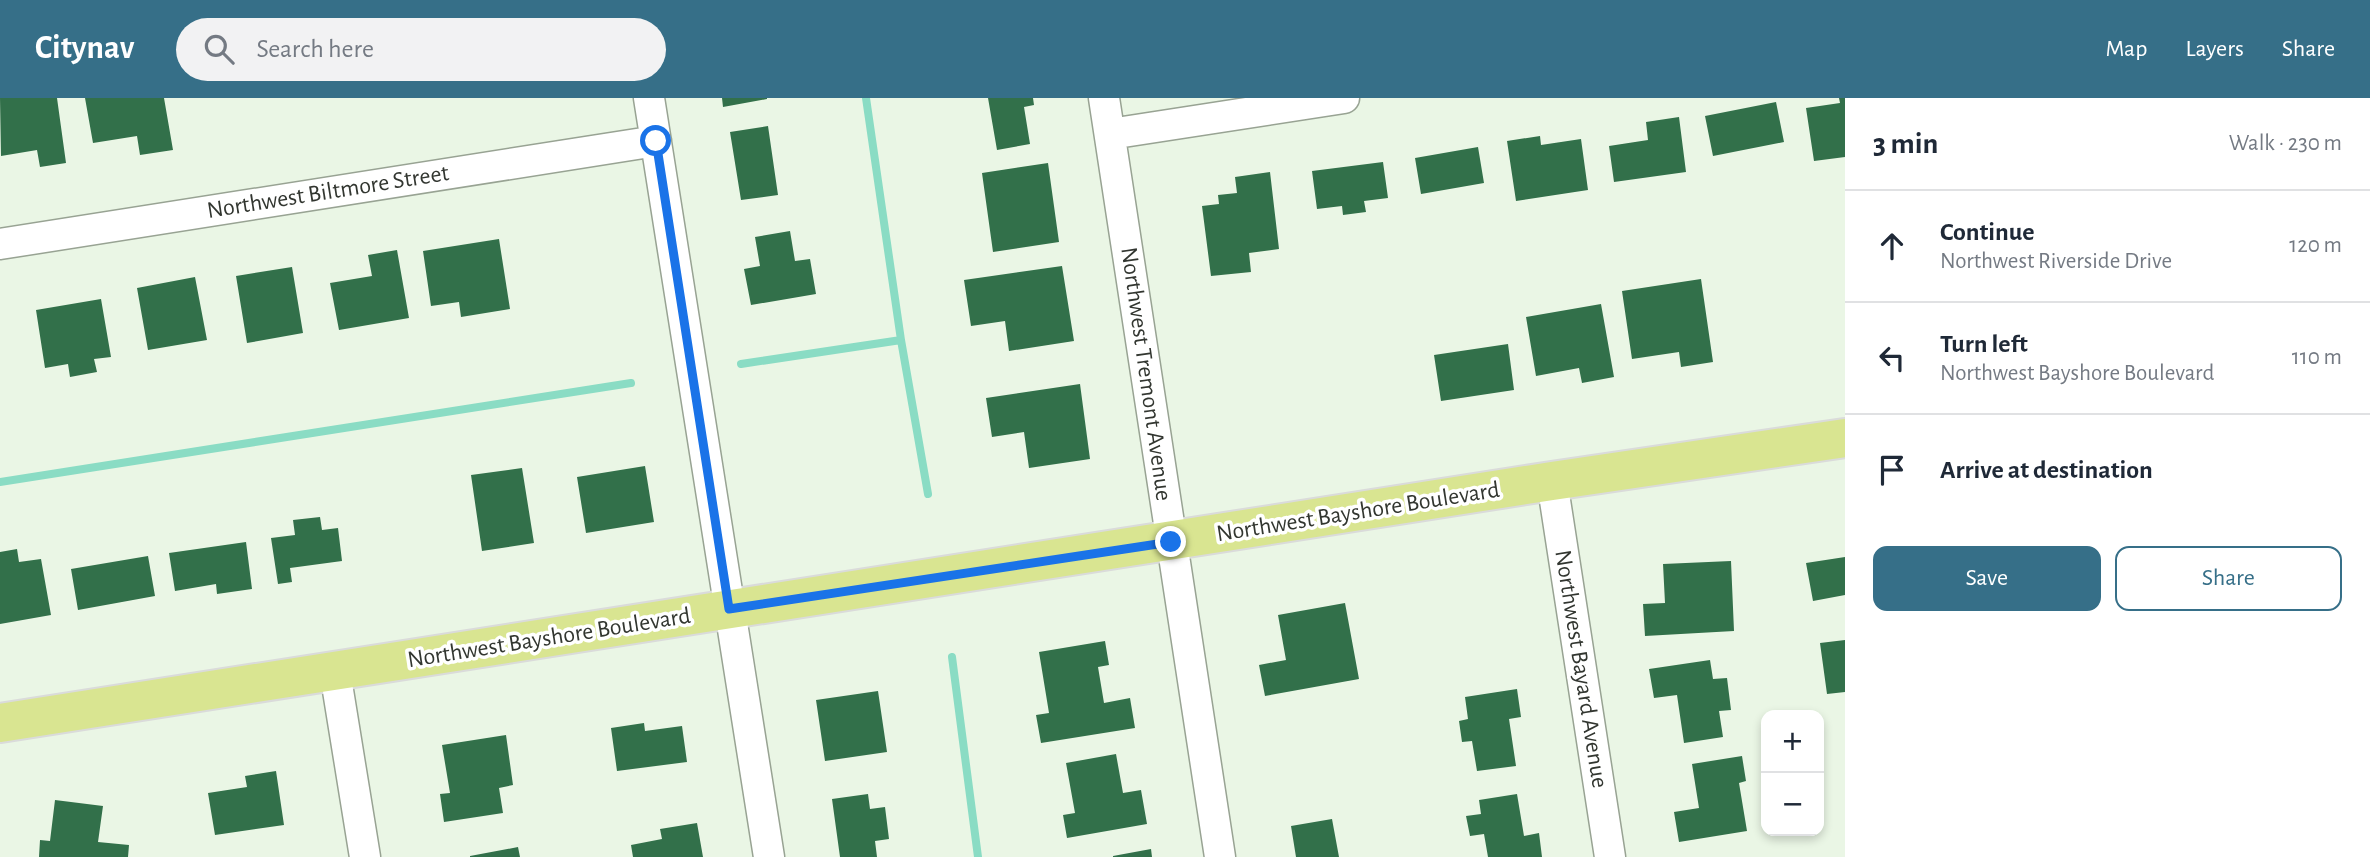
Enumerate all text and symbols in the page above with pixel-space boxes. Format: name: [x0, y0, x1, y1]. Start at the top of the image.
search box: [176, 18, 666, 81]
icon: search: [200, 30, 238, 68]
text: Citynav: [35, 32, 134, 65]
text: Search here: [256, 36, 374, 62]
text: Map: [2105, 37, 2147, 61]
text: Layers: [2185, 37, 2244, 61]
text: Share: [2282, 37, 2335, 61]
route start: [640, 125, 671, 156]
text: 3 min: [1873, 129, 1938, 159]
text: Walk · 230 m: [2229, 132, 2342, 155]
street label: Northwest Biltmore Street: [205, 161, 451, 223]
text: Continue: [1940, 219, 2035, 245]
icon: ahead: [1873, 227, 1911, 265]
text: 120 m: [2289, 234, 2342, 257]
street label: Northwest Tremont Avenue: [1116, 246, 1176, 502]
text: Northwest Riverside Drive: [1940, 250, 2172, 273]
text: Turn left: [1940, 331, 2028, 357]
icon: left: [1873, 339, 1911, 377]
text: 110 m: [2292, 346, 2342, 369]
text: Northwest Bayshore Boulevard: [1940, 362, 2214, 385]
icon: arrive: [1873, 451, 1911, 489]
text: Arrive at destination: [1940, 457, 2153, 483]
street label: Northwest Bayshore Boulevard: [1215, 478, 1501, 546]
route end: [1155, 526, 1186, 557]
button: Save: [1873, 546, 2101, 611]
button: Share: [2115, 546, 2342, 611]
street label: Northwest Bayard Avenue: [1550, 548, 1612, 790]
street label: Northwest Bayshore Boulevard: [406, 604, 692, 672]
map controls: [1761, 710, 1824, 836]
button: +: [1761, 710, 1824, 773]
button: −: [1761, 773, 1824, 836]

